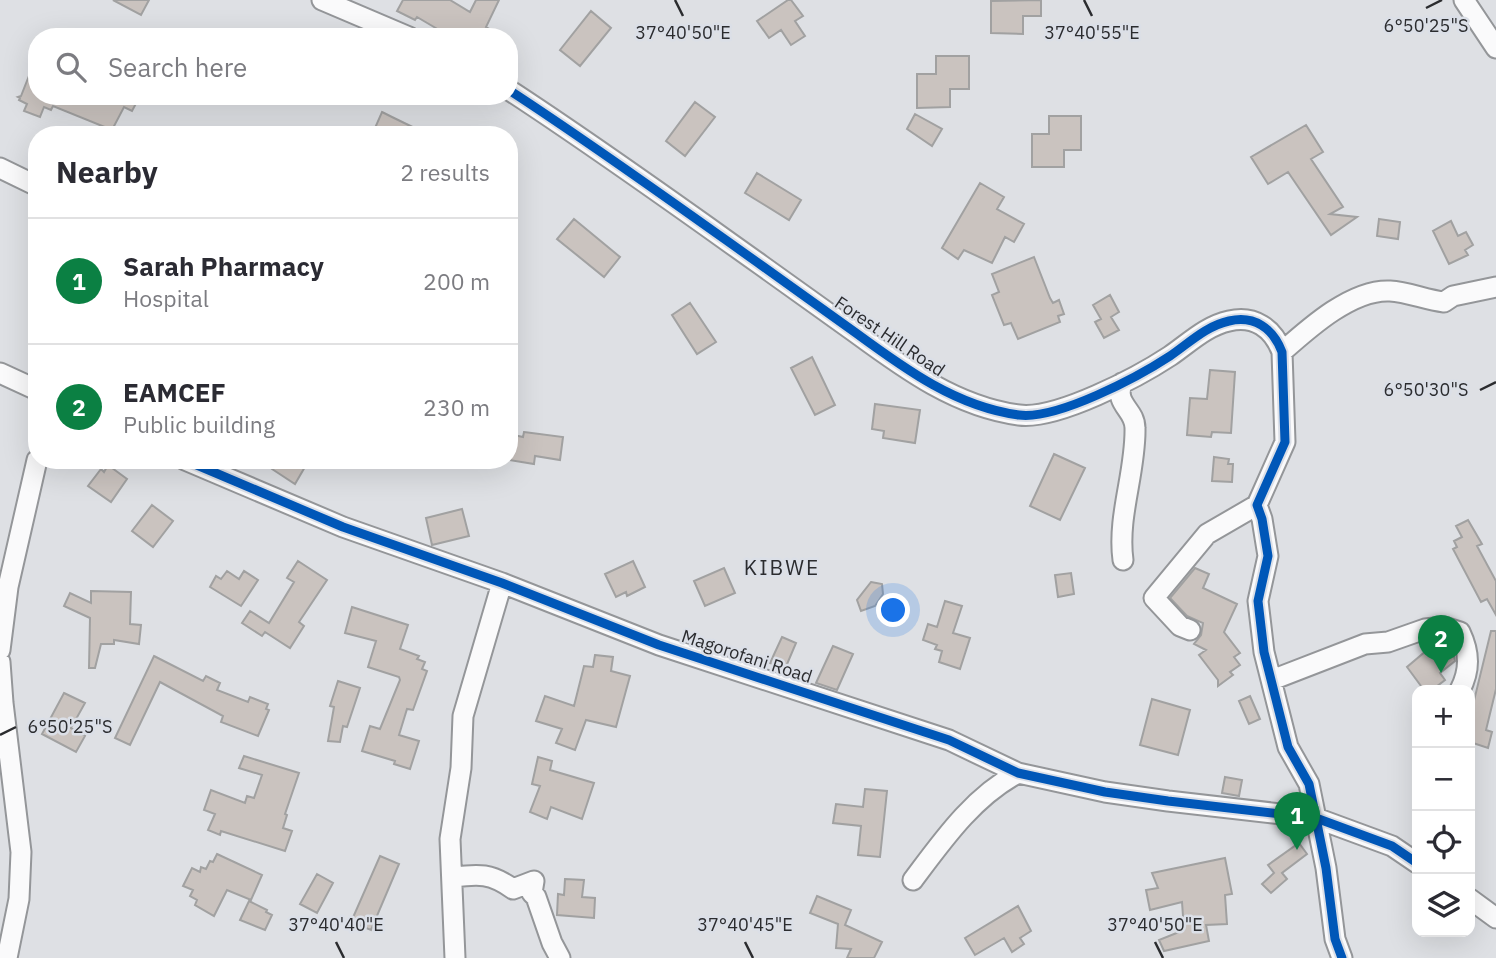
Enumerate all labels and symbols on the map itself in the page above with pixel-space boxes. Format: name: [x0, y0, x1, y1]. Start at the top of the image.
text: 6°50'25"S: [1384, 14, 1468, 37]
text: 37°40'50"E: [635, 21, 731, 44]
text: 37°40'55"E: [1044, 21, 1140, 44]
street label: Forest Hill Road: [831, 291, 949, 381]
text: 6°50'30"S: [1384, 378, 1468, 401]
district label: KIBWE: [744, 553, 820, 581]
your location: [876, 593, 910, 627]
pin: 2: [1418, 615, 1464, 673]
street label: Magorofani Road: [679, 624, 815, 688]
text: 6°50'25"S: [28, 715, 112, 738]
pin: 1: [1274, 792, 1320, 850]
text: 37°40'40"E: [288, 913, 384, 936]
text: 37°40'45"E: [697, 913, 793, 936]
text: 37°40'50"E: [1107, 913, 1203, 936]

